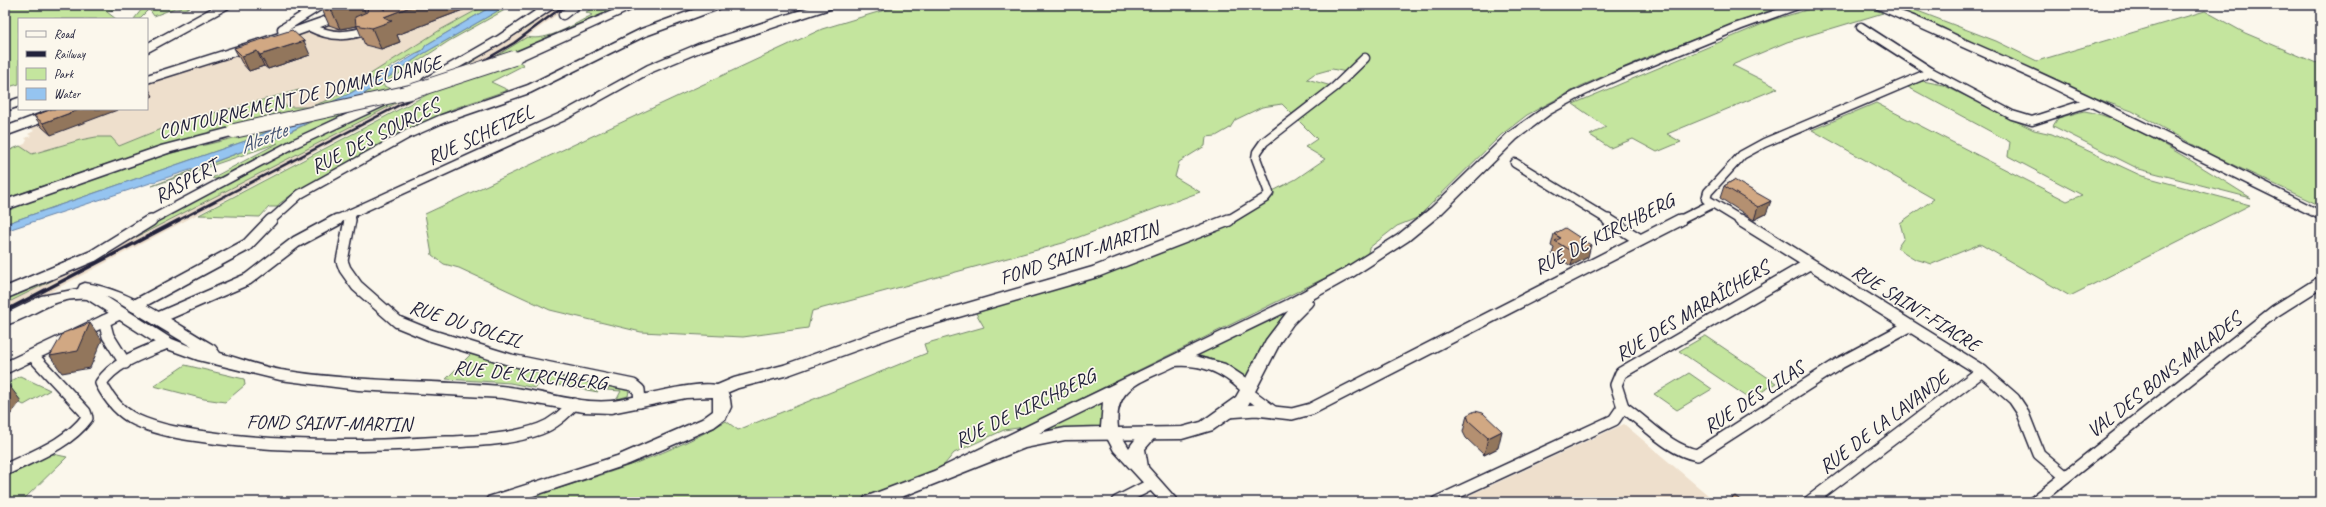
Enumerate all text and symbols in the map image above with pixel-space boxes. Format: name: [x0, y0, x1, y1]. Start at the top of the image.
legend: [18, 18, 148, 110]
text: Road: [54, 26, 76, 42]
text: Railway: [54, 46, 86, 62]
street label: CONTOURNEMENT DE DOMMELDANGE: [156, 49, 446, 144]
text: Park: [54, 66, 75, 82]
text: Water: [54, 86, 82, 102]
street label: RUE DES SOURCES: [307, 91, 447, 179]
street label: RUE SCHETZEL: [423, 99, 537, 170]
water label: Alzette: [236, 116, 293, 159]
street label: RASPERT: [150, 151, 227, 209]
street label: RUE DE KIRCHBERG: [1530, 187, 1681, 280]
street label: FOND SAINT-MARTIN: [997, 215, 1164, 290]
street label: RUE DES MARAÎCHERS: [1611, 253, 1777, 367]
street label: RUE SAINT-FIACRE: [1847, 259, 1987, 359]
street label: RUE DU SOLEIL: [407, 294, 526, 354]
street label: VAL DES BONS-MALADES: [2082, 304, 2250, 443]
street label: RUE DES LILAS: [1699, 353, 1812, 439]
street label: RUE DE KIRCHBERG: [452, 355, 611, 396]
street label: RUE DE KIRCHBERG: [951, 362, 1102, 453]
street label: RUE DE LA LAVANDE: [1814, 364, 1956, 479]
street label: FOND SAINT-MARTIN: [246, 409, 415, 437]

